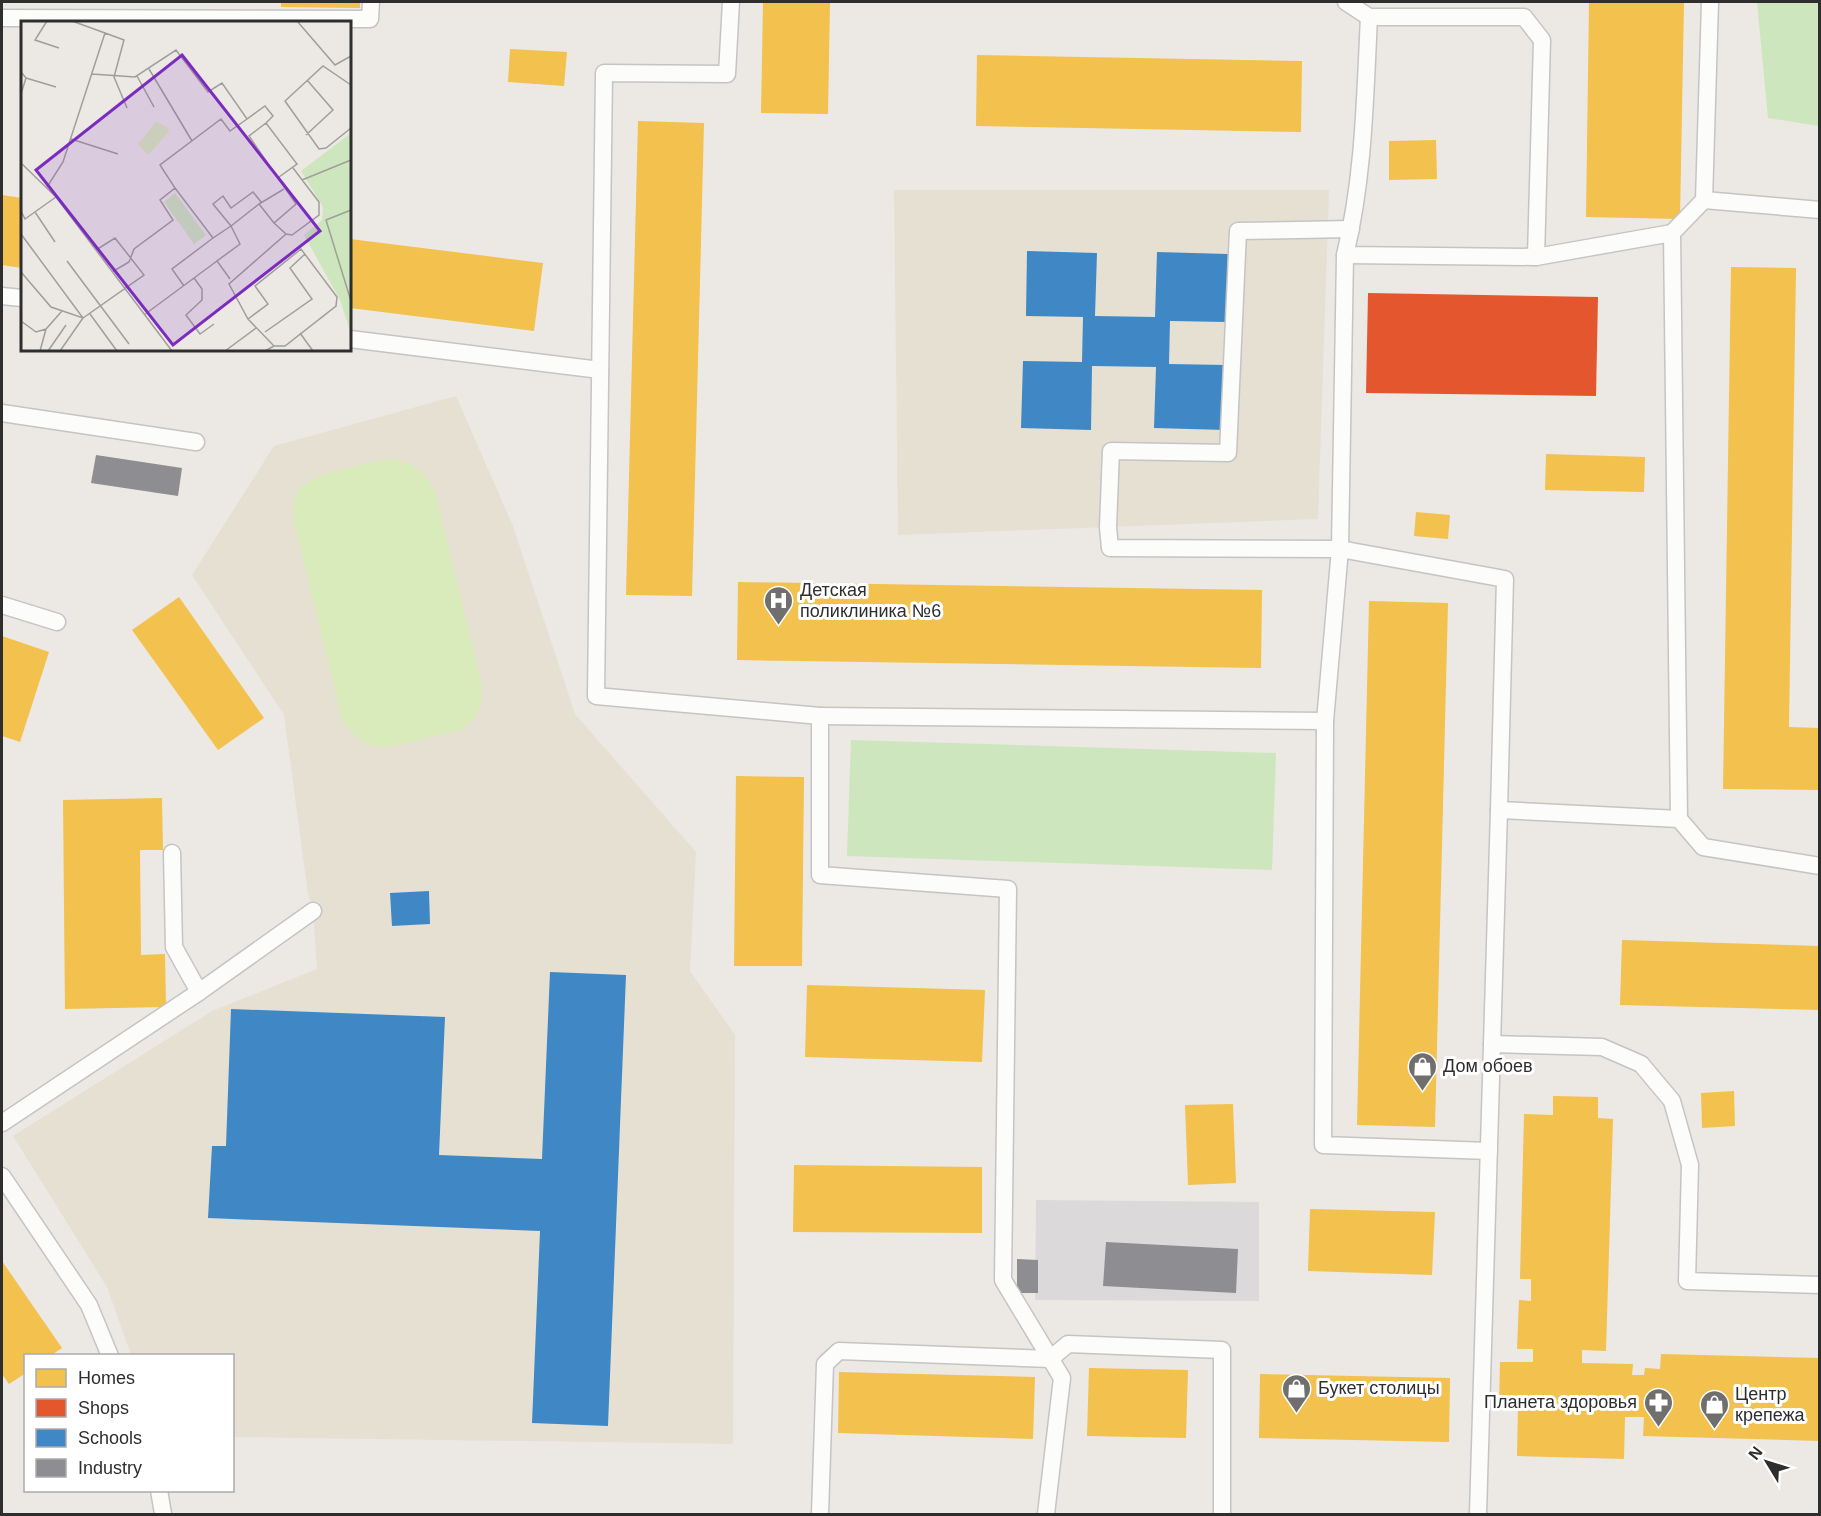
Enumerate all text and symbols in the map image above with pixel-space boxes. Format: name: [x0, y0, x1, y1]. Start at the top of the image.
inset map: [21, 21, 351, 351]
place label: Детская поликлиника №6: [800, 580, 941, 621]
hospital icon: Детская поликлиника №6: [763, 584, 795, 626]
shop icon: Дом обоев: [1406, 1050, 1438, 1092]
place label: Дом обоев: [1443, 1056, 1533, 1076]
legend: [24, 1354, 234, 1492]
text: Homes: [78, 1368, 135, 1388]
shop icon: Букет столицы: [1281, 1372, 1313, 1414]
place label: Букет столицы: [1318, 1378, 1440, 1398]
place label: Центр крепежа: [1735, 1384, 1805, 1425]
pharmacy icon: Планета здоровья: [1642, 1386, 1674, 1428]
shop icon: Центр крепежа: [1698, 1388, 1730, 1430]
place label: Планета здоровья: [1484, 1392, 1637, 1412]
text: Shops: [78, 1398, 129, 1418]
text: Schools: [78, 1428, 142, 1448]
north arrow: [1737, 1432, 1797, 1492]
text: N: [1745, 1443, 1766, 1463]
text: Industry: [78, 1458, 142, 1478]

